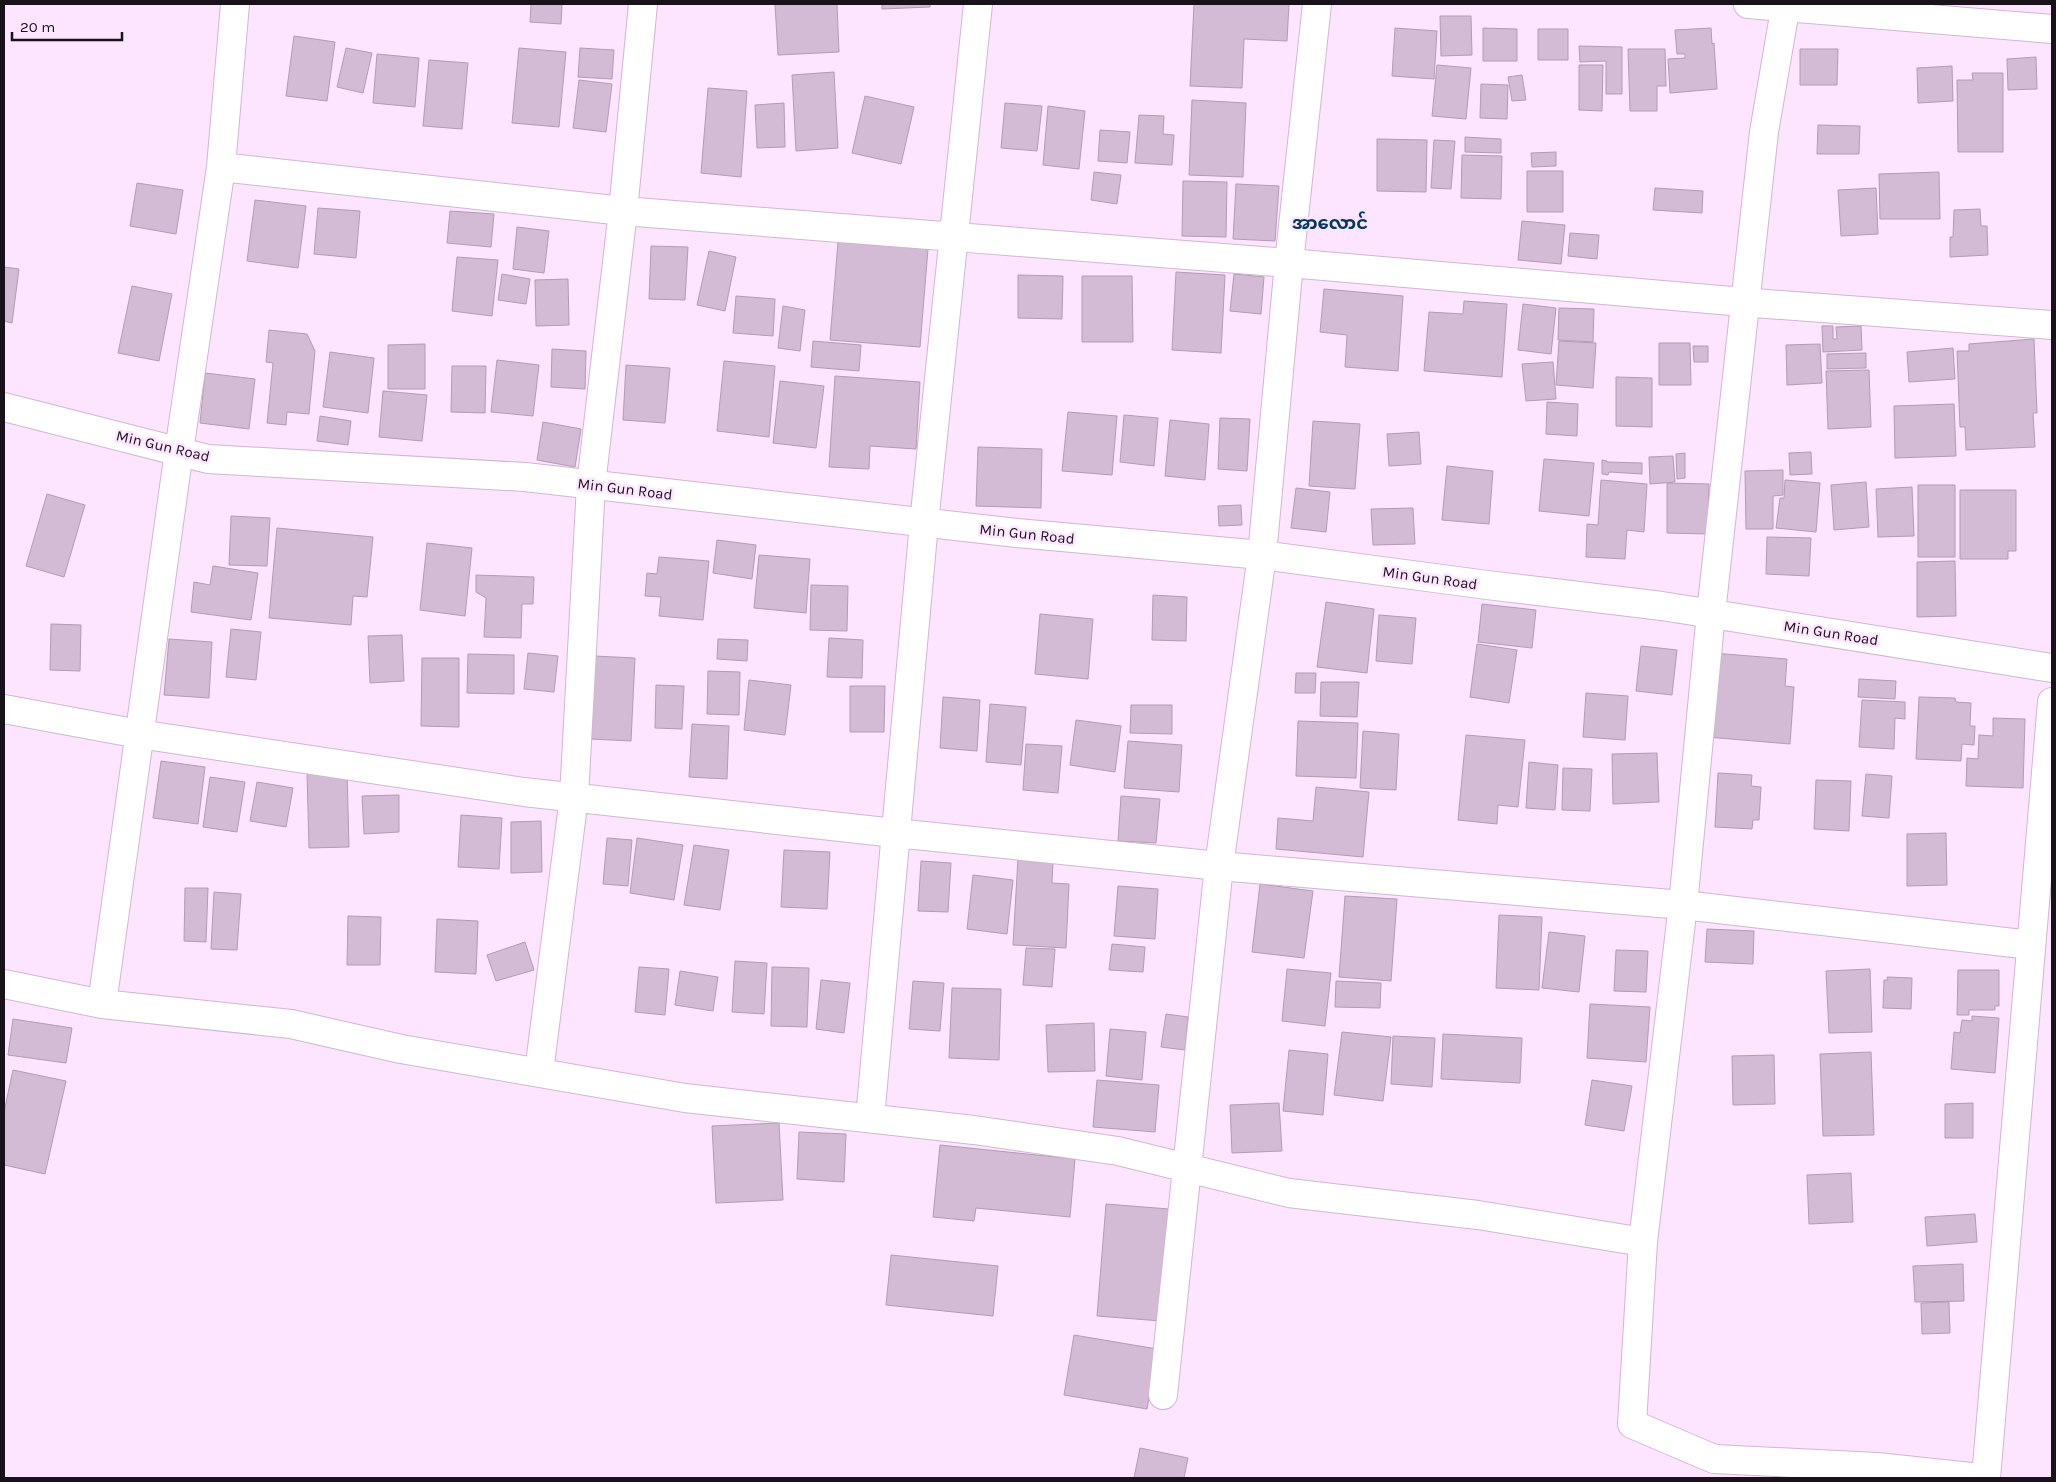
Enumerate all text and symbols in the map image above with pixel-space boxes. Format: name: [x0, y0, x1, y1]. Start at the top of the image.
scale bar: [12, 10, 122, 42]
text: 20 m: [20, 18, 55, 36]
district label: အာလောင်: [1292, 211, 1368, 234]
street label: Min Gun Road: [114, 426, 212, 466]
street label: Min Gun Road: [576, 474, 674, 504]
street label: Min Gun Road: [978, 520, 1076, 548]
street label: Min Gun Road: [1381, 562, 1479, 594]
street label: Min Gun Road: [1782, 617, 1880, 649]

